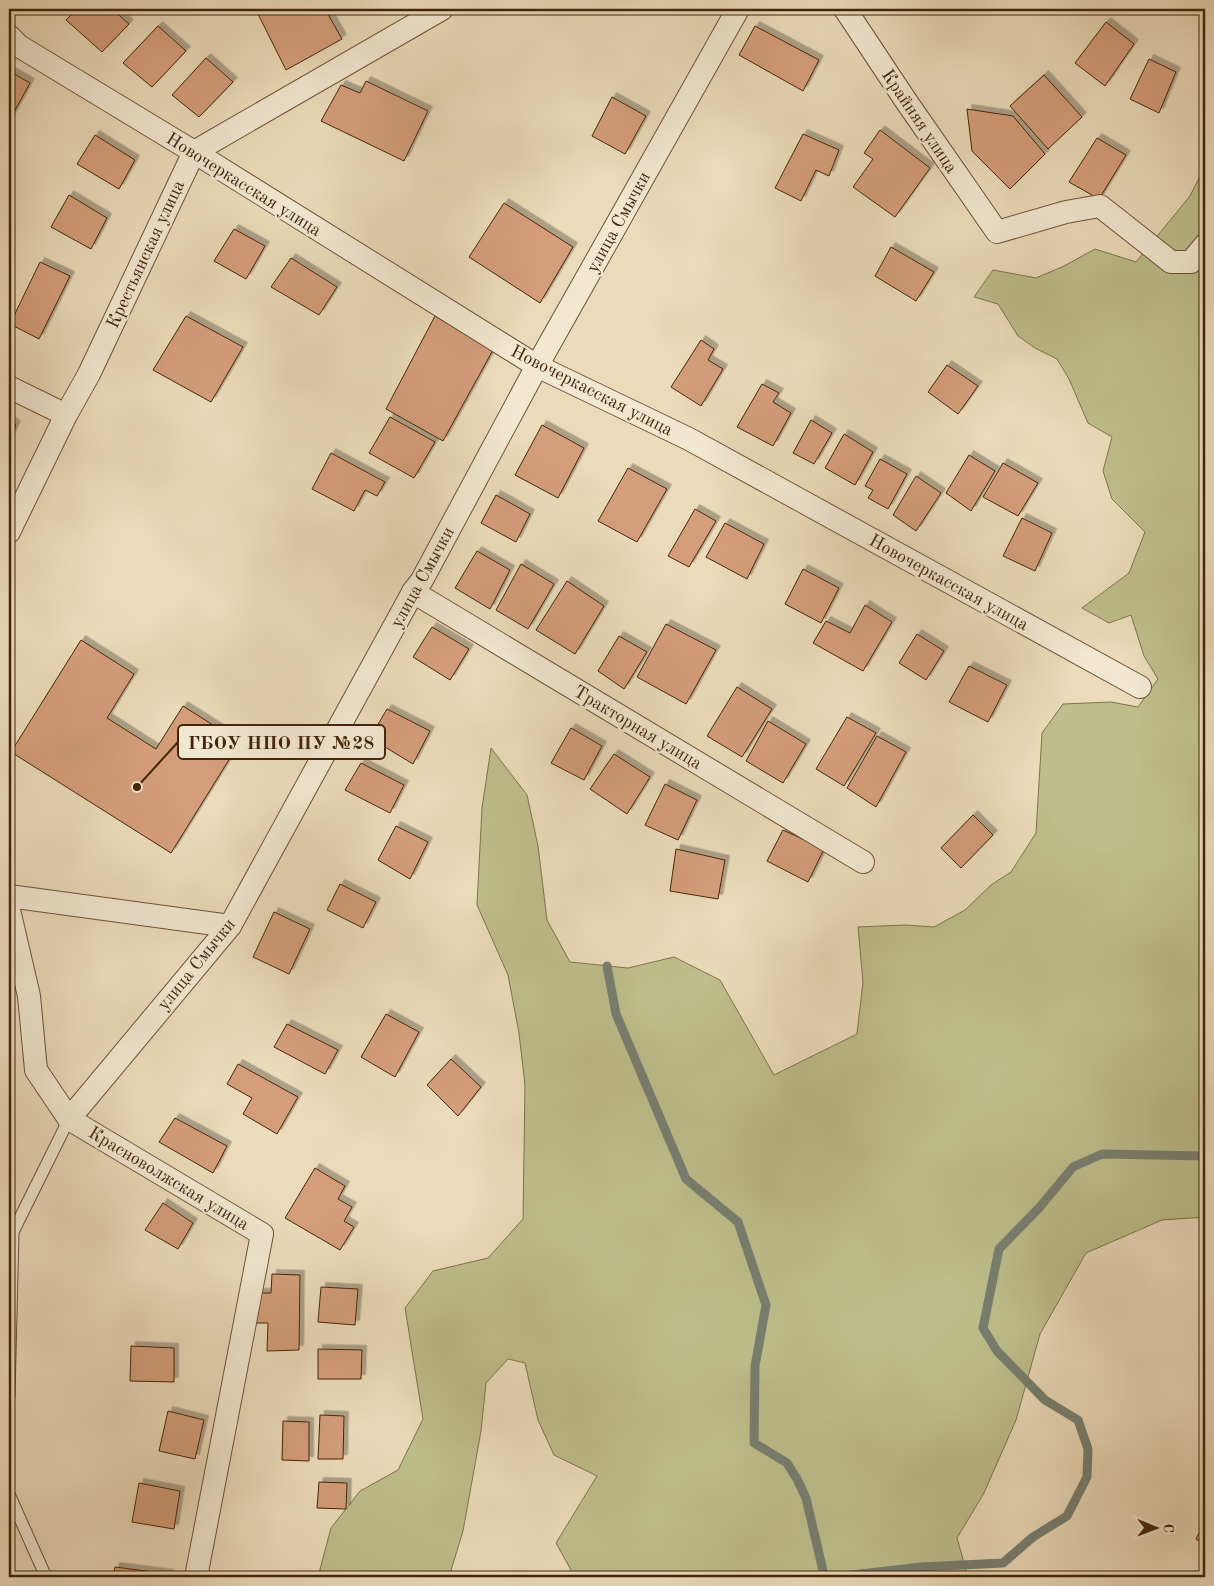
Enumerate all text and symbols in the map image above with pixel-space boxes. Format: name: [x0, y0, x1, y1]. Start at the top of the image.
street label: Крайняя улица: [878, 67, 960, 177]
street label: Новочеркасская улица: [163, 130, 324, 240]
street label: улица Смычки: [584, 169, 654, 276]
street label: Крестьянская улица: [104, 178, 188, 331]
street label: Новочеркасская улица: [508, 342, 676, 440]
street label: улица Смычки: [388, 524, 458, 631]
street label: Новочеркасская улица: [866, 532, 1031, 634]
street label: Тракторная улица: [570, 683, 705, 773]
callout: ГБОУ НПО ПУ №28: [178, 725, 385, 759]
text: ГБОУ НПО ПУ №28: [188, 735, 374, 754]
street label: улица Смычки: [154, 915, 239, 1014]
street label: Красноволжская улица: [85, 1124, 252, 1234]
north arrow: [1132, 1504, 1182, 1554]
text: С: [1161, 1523, 1175, 1533]

